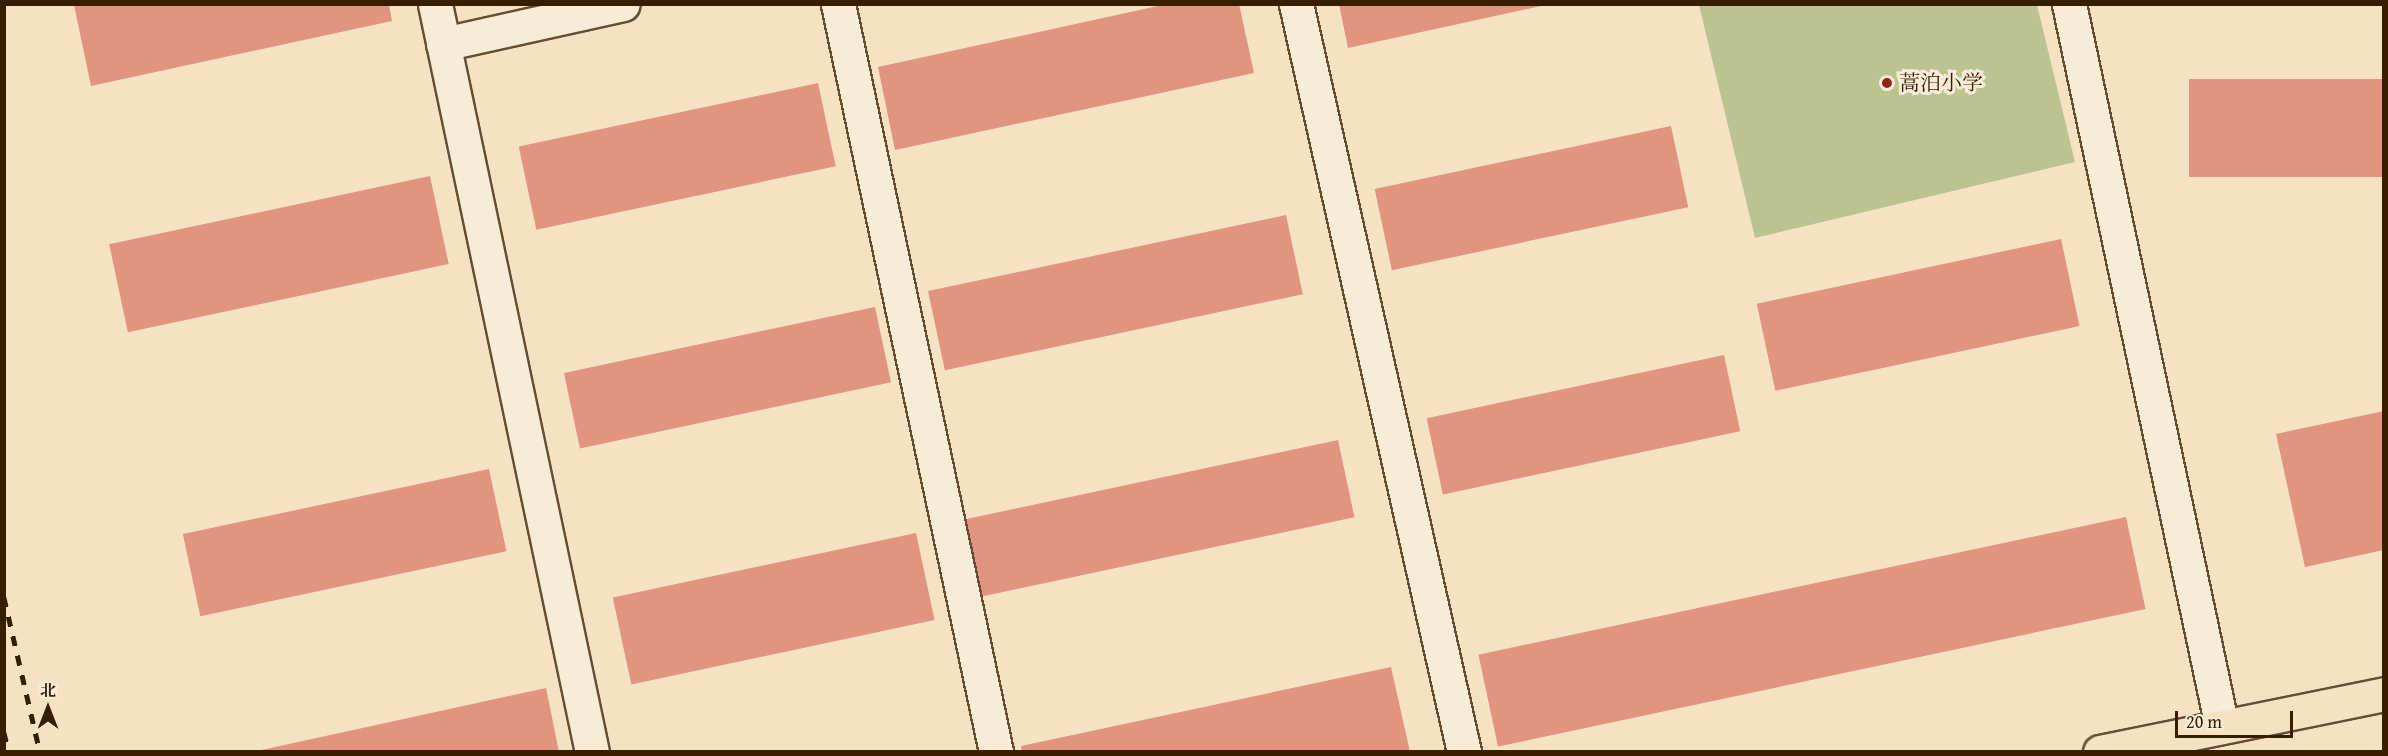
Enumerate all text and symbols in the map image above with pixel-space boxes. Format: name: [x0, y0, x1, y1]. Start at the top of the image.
place label: 蒿泊小学: [1899, 70, 1983, 96]
marker: 蒿泊小学: [1880, 76, 1894, 90]
north arrow: [18, 678, 78, 738]
text: 北: [40, 678, 56, 702]
scale bar: [2178, 699, 2296, 737]
text: 20 m: [2186, 708, 2222, 735]

